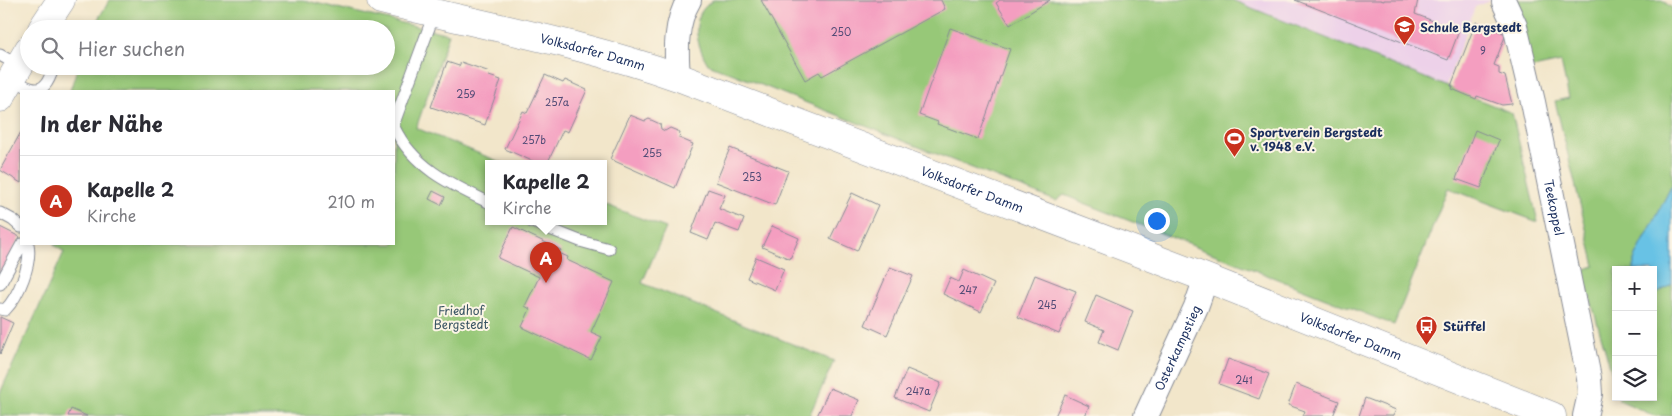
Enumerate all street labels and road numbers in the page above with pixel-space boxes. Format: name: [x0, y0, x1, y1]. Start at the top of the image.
street label: Volksdorfer Damm: [538, 29, 648, 75]
street label: Volksdorfer Damm: [919, 161, 1026, 217]
street label: Teekoppel: [1540, 178, 1569, 237]
street label: Osterkampstieg: [1150, 302, 1205, 394]
street label: Volksdorfer Damm: [1297, 307, 1405, 364]

